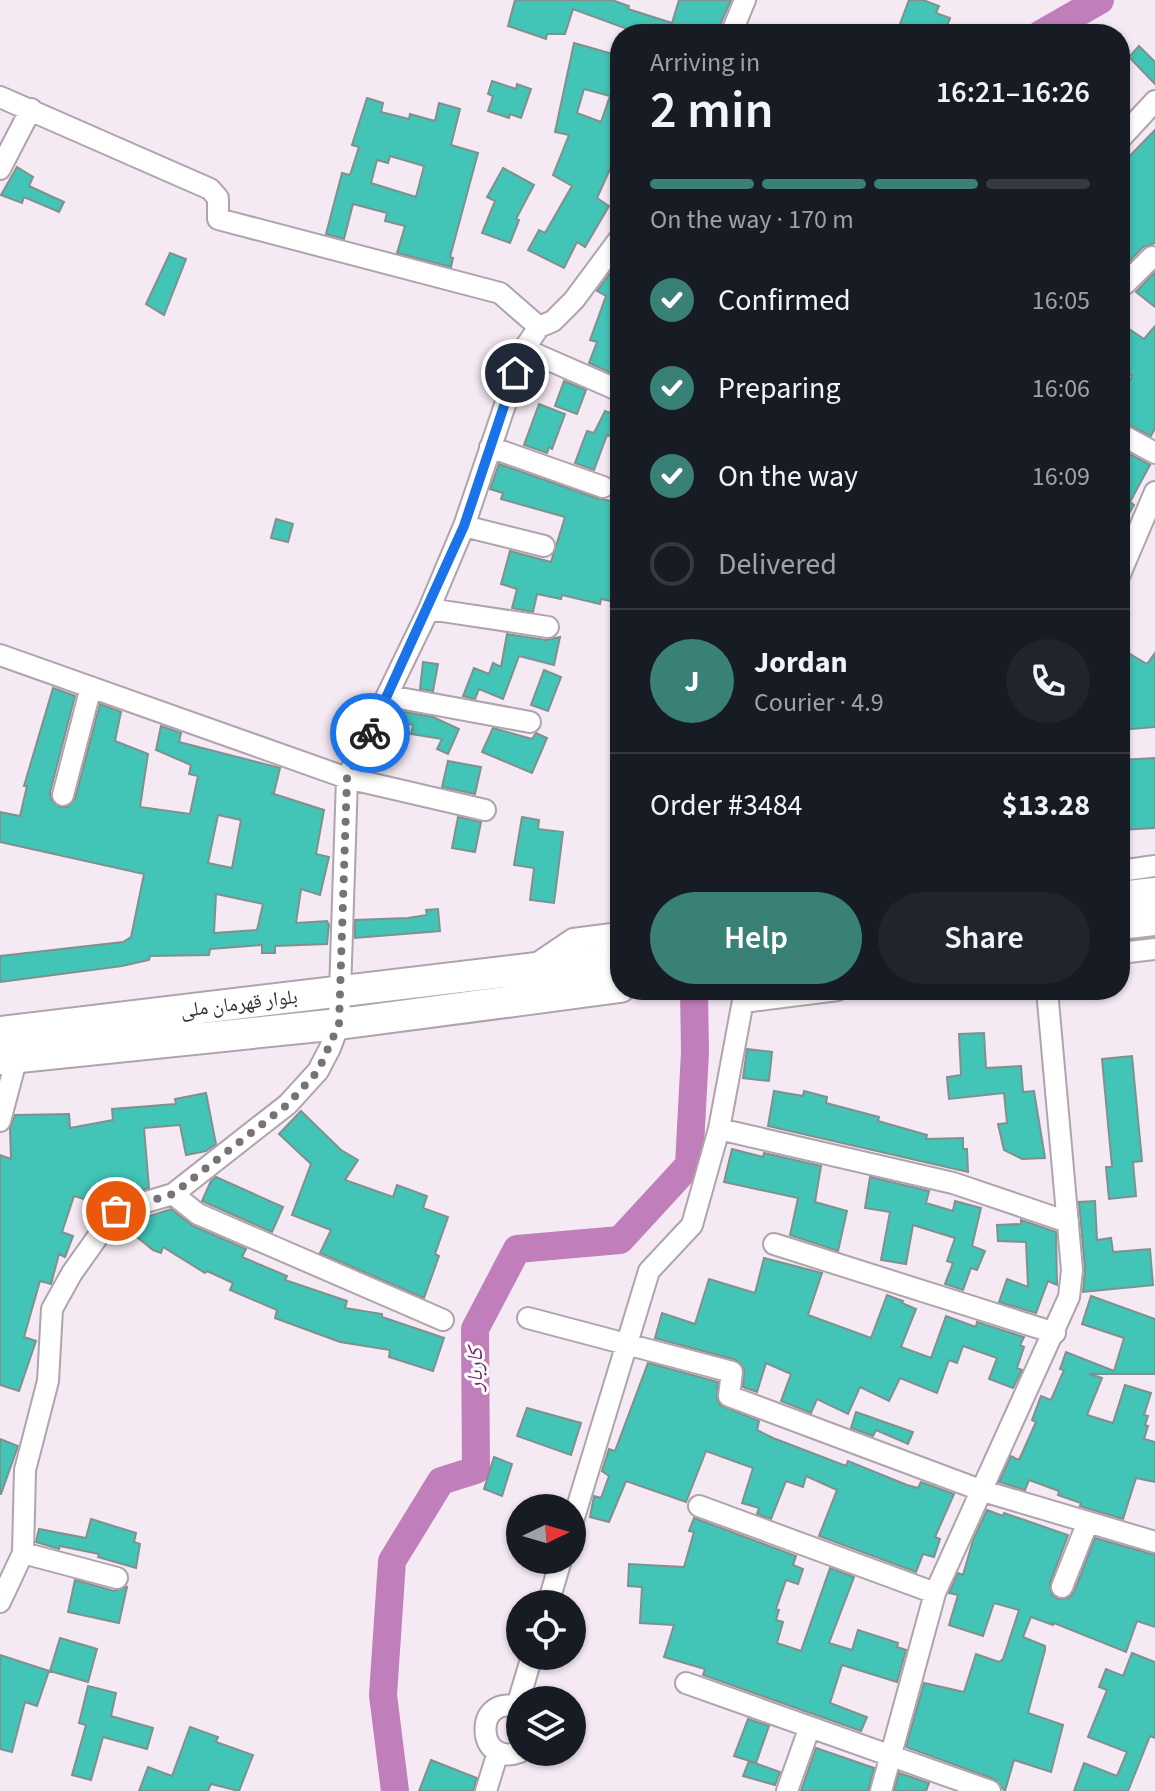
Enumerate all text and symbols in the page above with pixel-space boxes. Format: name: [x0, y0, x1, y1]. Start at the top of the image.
text: Arriving in: [650, 44, 760, 81]
text: 16:21–16:26: [936, 71, 1090, 114]
text: 2 min: [650, 74, 774, 148]
text: On the way · 170 m: [650, 201, 854, 238]
icon: check: [650, 278, 694, 322]
text: Confirmed: [718, 279, 851, 322]
text: 16:05: [1032, 282, 1090, 319]
pin: [481, 339, 549, 407]
icon: home: [493, 351, 537, 395]
icon: check: [650, 366, 694, 410]
text: Preparing: [718, 367, 841, 410]
text: 16:06: [1032, 370, 1090, 407]
icon: check: [650, 454, 694, 498]
text: On the way: [718, 455, 858, 498]
text: 16:09: [1032, 458, 1090, 495]
text: Delivered: [718, 543, 837, 586]
button: phone: [1006, 639, 1090, 723]
text: Jordan: [754, 641, 848, 684]
text: J: [684, 660, 700, 703]
text: Courier · 4.9: [754, 684, 884, 721]
courier: [330, 693, 410, 773]
icon: bike: [348, 711, 392, 755]
text: Order #3484: [650, 784, 803, 827]
text: $13.28: [1002, 784, 1090, 827]
button: Help: [650, 892, 862, 984]
button: Share: [878, 892, 1090, 984]
street label: بلوار قهرمان ملی: [179, 983, 299, 1025]
pin: [82, 1177, 150, 1245]
icon: bag: [94, 1189, 138, 1233]
water label: کاربار: [459, 1343, 491, 1393]
north arrow: [506, 1494, 586, 1574]
map controls: [506, 1494, 586, 1766]
button: locate: [506, 1590, 586, 1670]
button: layers: [506, 1686, 586, 1766]

